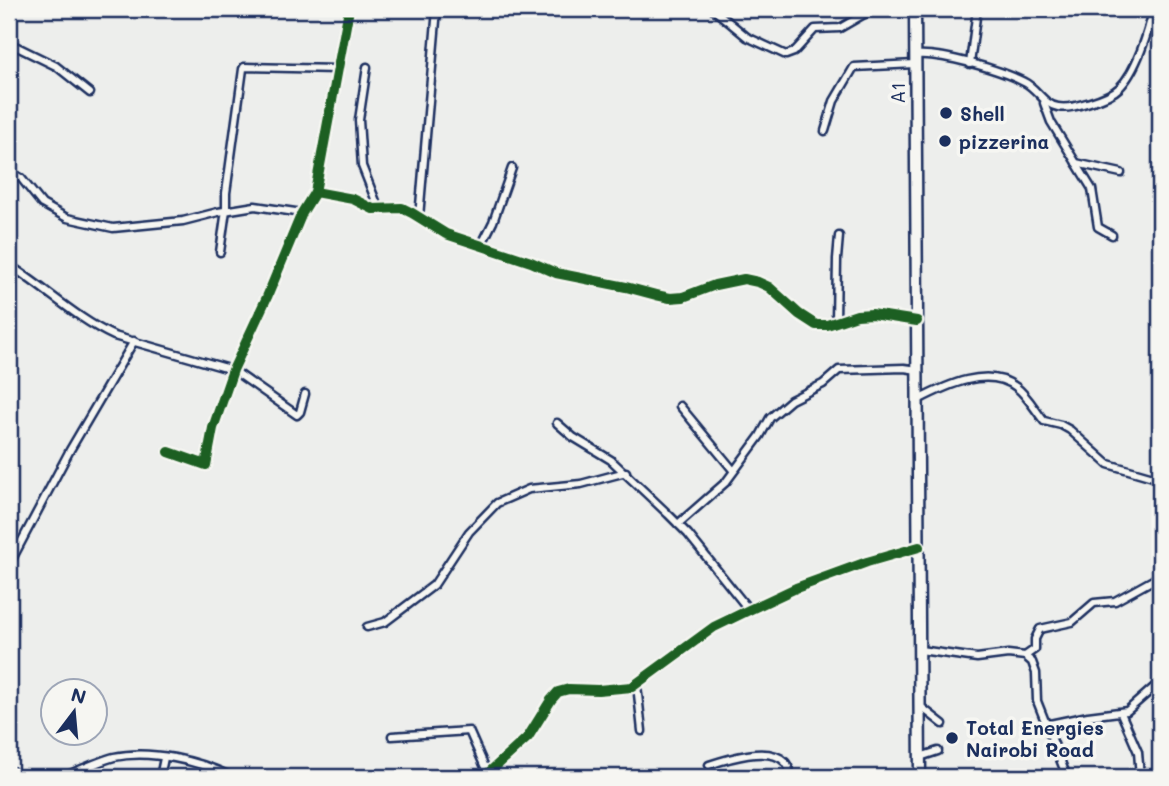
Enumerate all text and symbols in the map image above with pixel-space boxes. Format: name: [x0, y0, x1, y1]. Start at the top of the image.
street label: A1: [885, 82, 910, 104]
place label: Shell: [960, 101, 1005, 126]
marker: Shell: [938, 105, 954, 121]
place label: pizzerina: [959, 129, 1049, 154]
marker: pizzerina: [937, 133, 953, 149]
north arrow: [38, 678, 108, 748]
text: N: [68, 681, 89, 709]
place label: Total Energies Nairobi Road: [966, 715, 1104, 762]
marker: Total Energies Nairobi Road: [944, 730, 960, 746]

